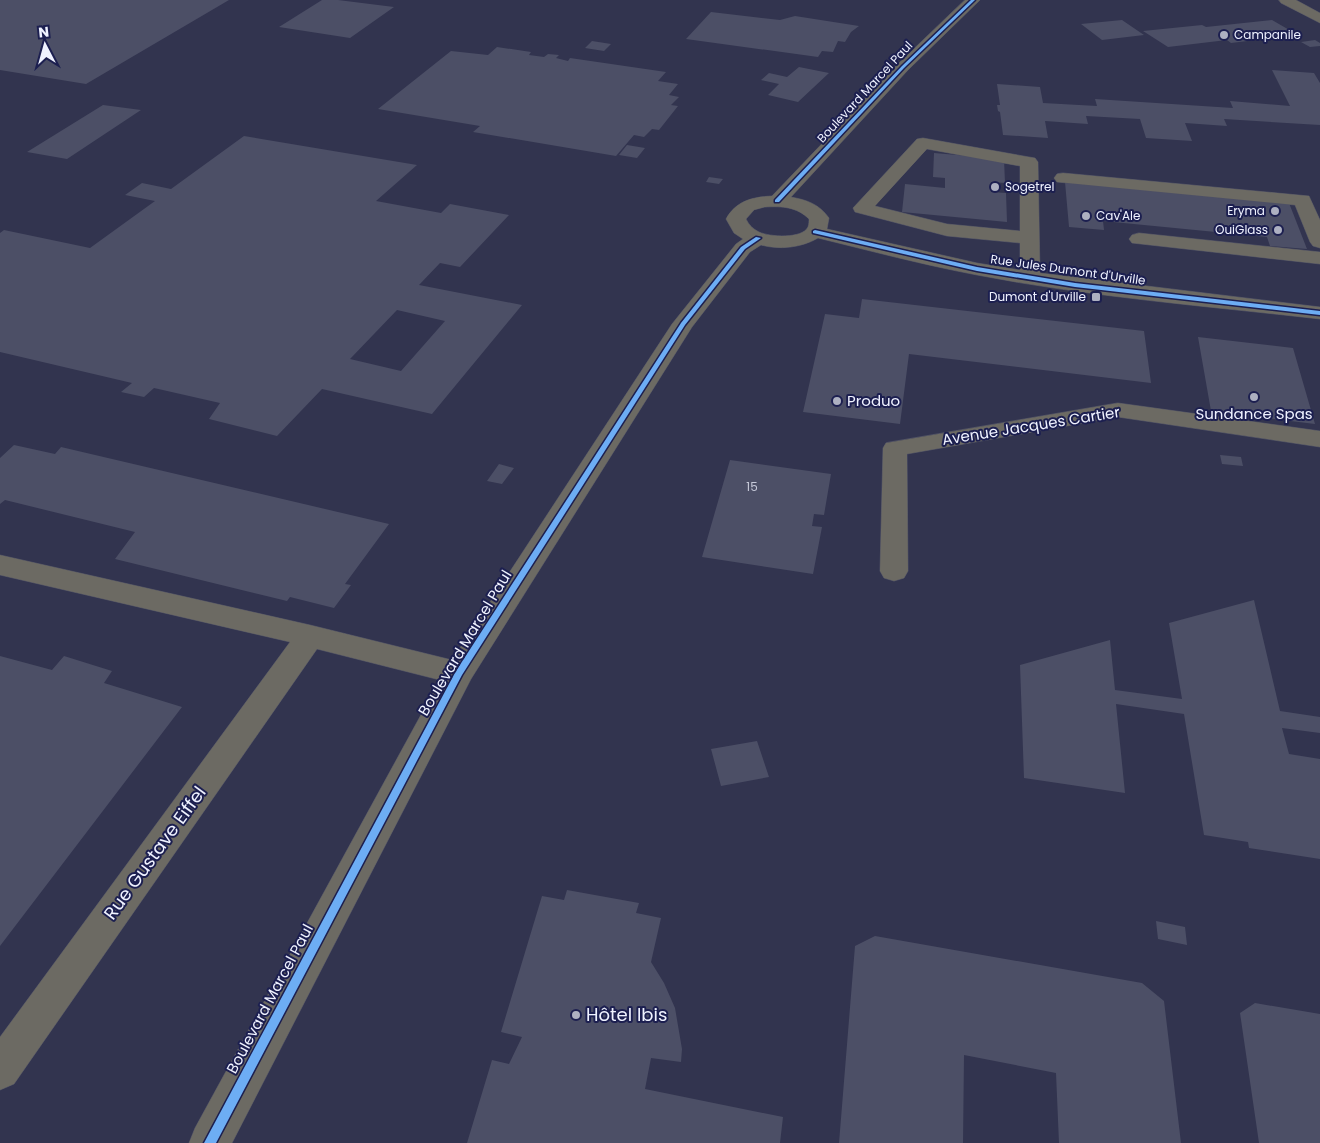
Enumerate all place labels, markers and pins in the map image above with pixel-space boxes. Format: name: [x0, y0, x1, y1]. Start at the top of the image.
place label: Campanile: [1234, 26, 1301, 43]
marker: Campanile: [1218, 29, 1230, 41]
place label: Sogetrel: [1005, 178, 1055, 195]
marker: Sogetrel: [989, 181, 1001, 193]
place label: Eryma: [1227, 202, 1265, 219]
marker: Eryma: [1269, 205, 1281, 217]
place label: Cav'Ale: [1096, 207, 1141, 224]
marker: Cav'Ale: [1080, 210, 1092, 222]
place label: OuiGlass: [1215, 221, 1268, 238]
marker: OuiGlass: [1272, 224, 1284, 236]
place label: Dumont d'Urville: [989, 288, 1086, 305]
marker: Dumont d'Urville: [1090, 291, 1102, 303]
place label: Produo: [847, 390, 900, 411]
marker: Sundance Spas: [1248, 391, 1260, 403]
marker: Produo: [831, 395, 843, 407]
place label: Sundance Spas: [1195, 403, 1313, 424]
place label: Hôtel Ibis: [586, 1002, 667, 1027]
marker: Hôtel Ibis: [570, 1009, 582, 1021]

